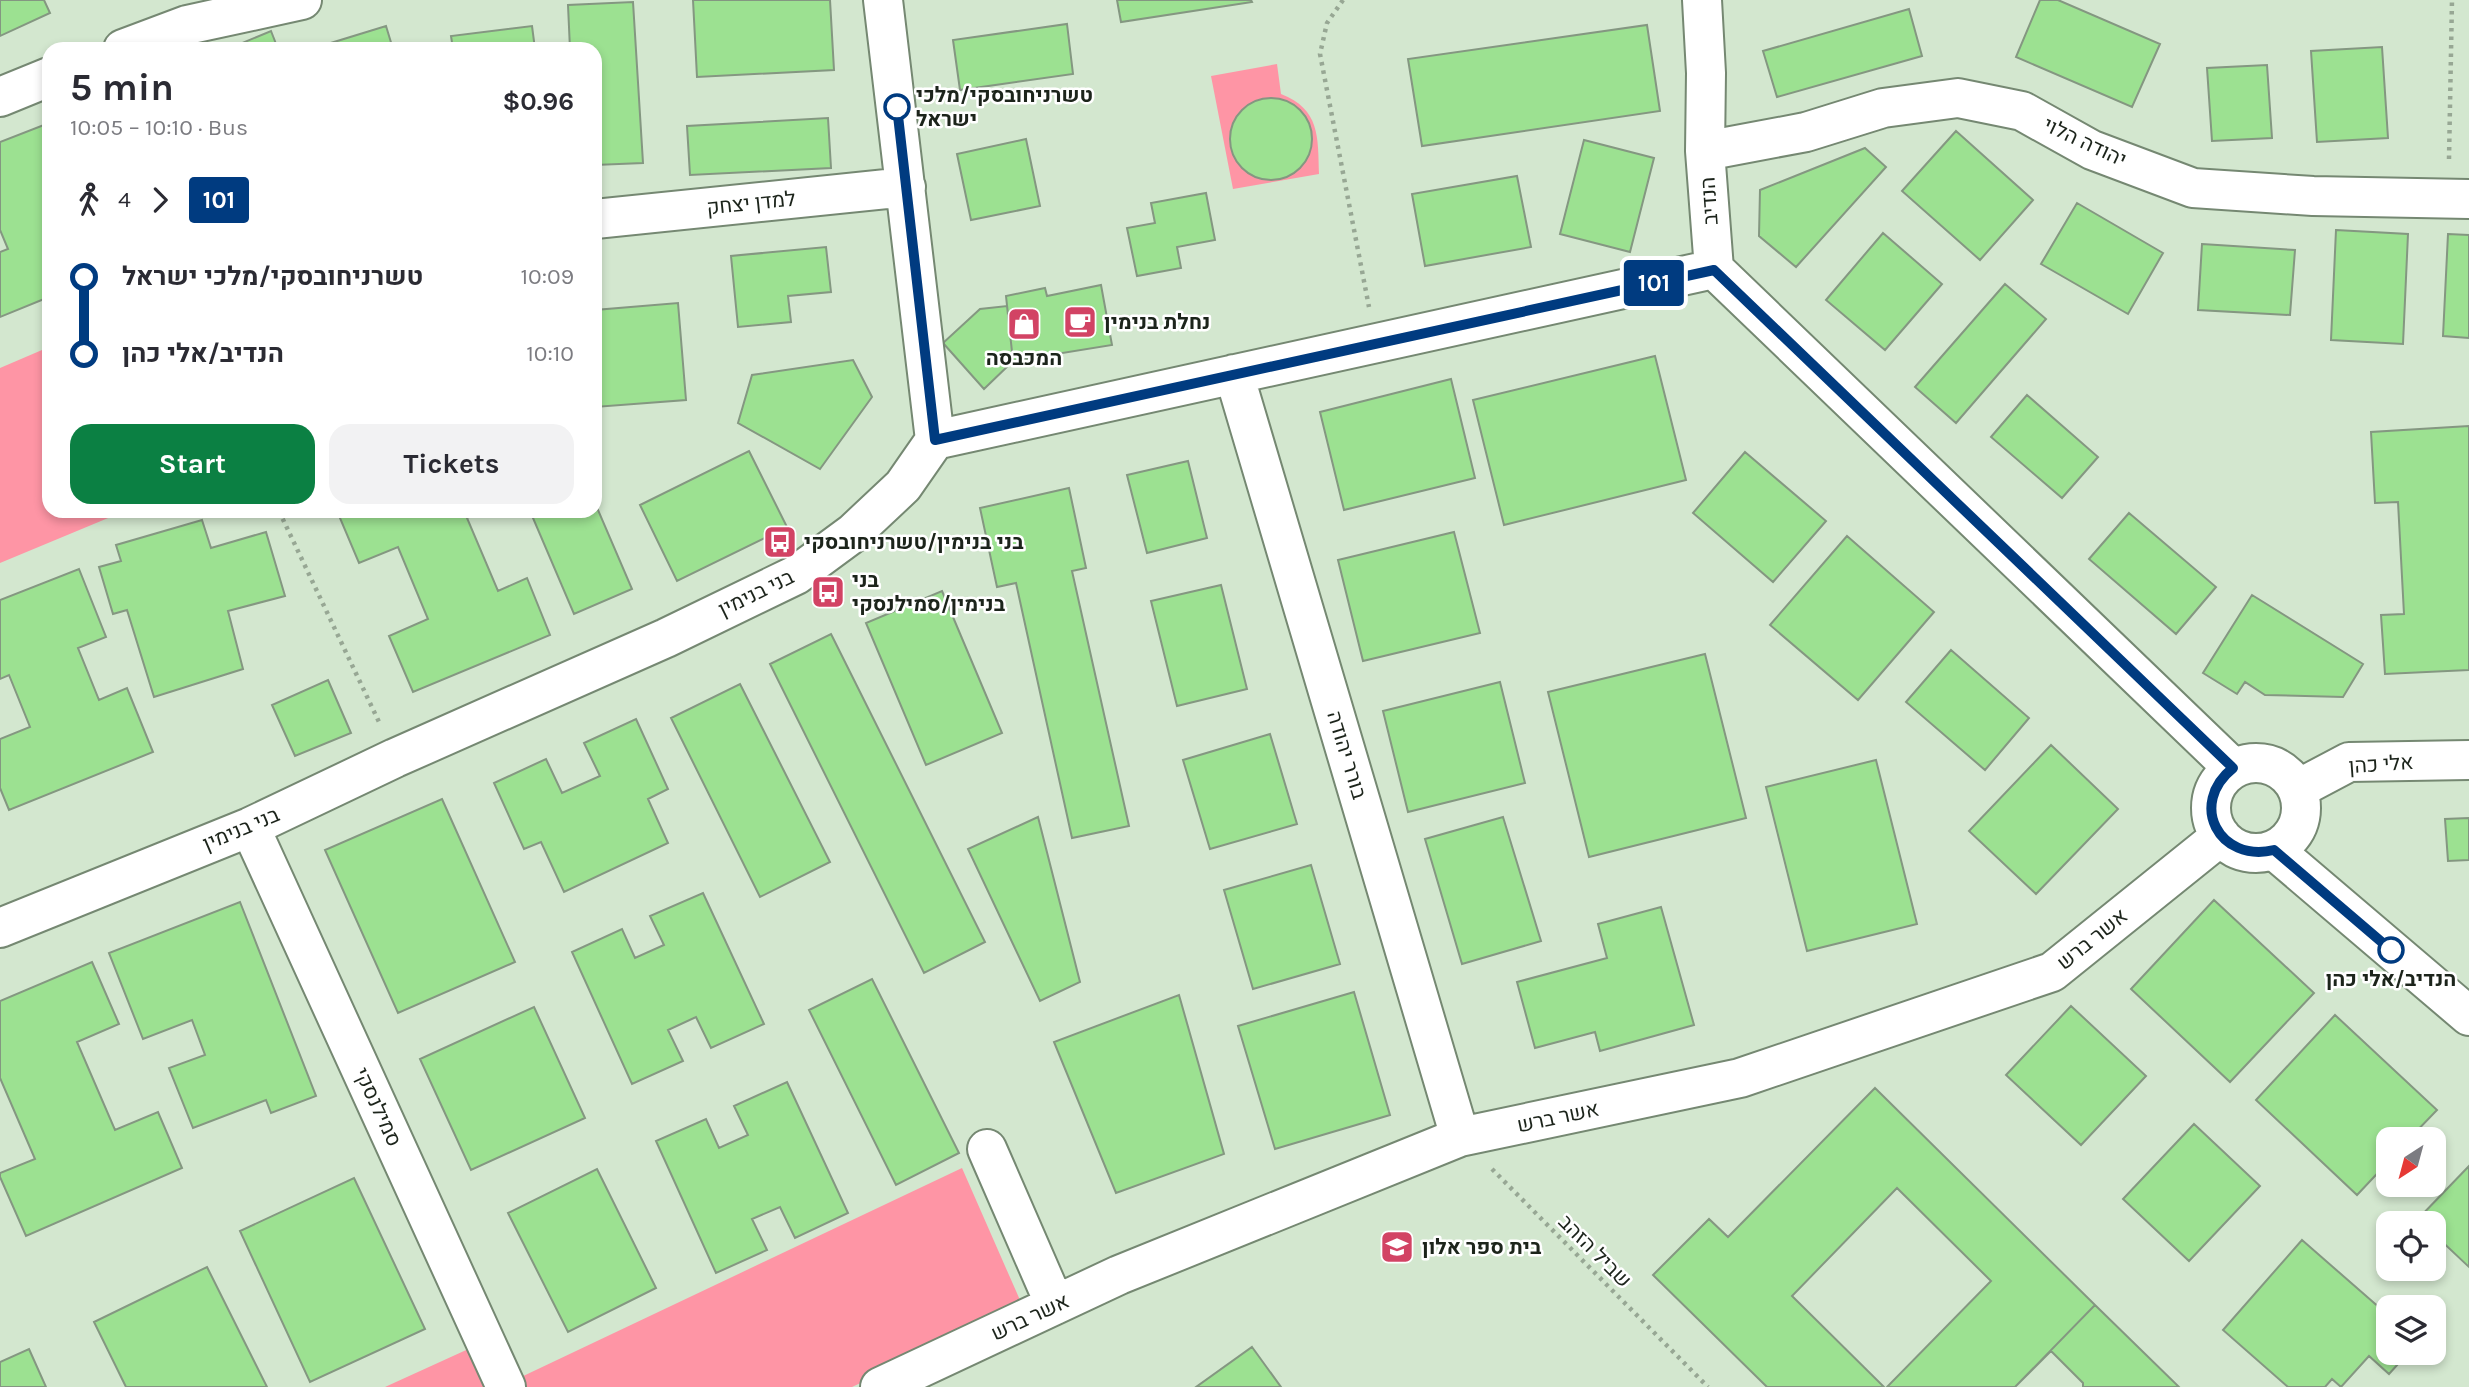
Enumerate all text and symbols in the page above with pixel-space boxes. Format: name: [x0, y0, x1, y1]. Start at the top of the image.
text: 5 min: [70, 65, 174, 110]
place label: טשרניחובסקי/מלכי ישראל: [916, 83, 1093, 131]
text: $0.96: [502, 86, 574, 117]
marker: טשרניחובסקי/מלכי ישראל: [884, 94, 910, 120]
street label: יהודה הלוי: [2040, 112, 2130, 172]
text: 10:05 – 10:10 · Bus: [70, 114, 248, 141]
street label: הנדיב: [1695, 176, 1723, 226]
icon: walk: [70, 181, 108, 219]
icon: forward: [141, 181, 179, 219]
text: 4: [118, 186, 131, 213]
text: 101: [203, 186, 235, 214]
street label: למדן יצחק: [705, 186, 797, 220]
line badge: 101: [1614, 260, 1694, 306]
text: טשרניחובסקי/מלכי ישראל: [122, 261, 423, 292]
text: 10:09: [520, 263, 574, 290]
text: 101: [1638, 269, 1670, 297]
cafe icon: נחלת בנימין: [1061, 303, 1099, 341]
shop icon: המכבסה: [1005, 305, 1043, 343]
place label: נחלת בנימין: [1104, 310, 1210, 334]
text: הנדיב/אלי כהן: [122, 338, 284, 369]
text: 10:10: [526, 340, 574, 367]
place label: המכבסה: [986, 346, 1062, 370]
button: Start: [70, 424, 315, 504]
button: Tickets: [329, 424, 574, 504]
bus stop icon: בני בנימין/טשרניחובסקי: [761, 523, 799, 561]
place label: בני בנימין/טשרניחובסקי: [804, 530, 1024, 554]
street label: בני בנימין: [714, 565, 798, 621]
place label: בני בנימין/סמילנסקי: [852, 568, 1006, 616]
bus stop icon: בני בנימין/סמילנסקי: [809, 573, 847, 611]
street label: בורר יהודה: [1322, 708, 1372, 802]
street label: אלי כהן: [2348, 750, 2414, 778]
street label: בני בנימין: [199, 802, 283, 856]
street label: אשר ברש: [2052, 903, 2132, 975]
marker: הנדיב/אלי כהן: [2378, 937, 2404, 963]
place label: הנדיב/אלי כהן: [2326, 967, 2456, 991]
street label: סמילנסקי: [349, 1064, 407, 1150]
street label: אשר ברש: [1515, 1097, 1601, 1137]
north arrow: [2376, 1127, 2446, 1197]
map controls: [2376, 1127, 2446, 1365]
street label: שביל הזהב: [1554, 1210, 1636, 1292]
button: locate: [2376, 1211, 2446, 1281]
school or university icon: בית ספר אלון: [1378, 1228, 1416, 1266]
place label: בית ספר אלון: [1422, 1235, 1542, 1259]
street label: אשר ברש: [987, 1288, 1073, 1346]
button: layers: [2376, 1295, 2446, 1365]

